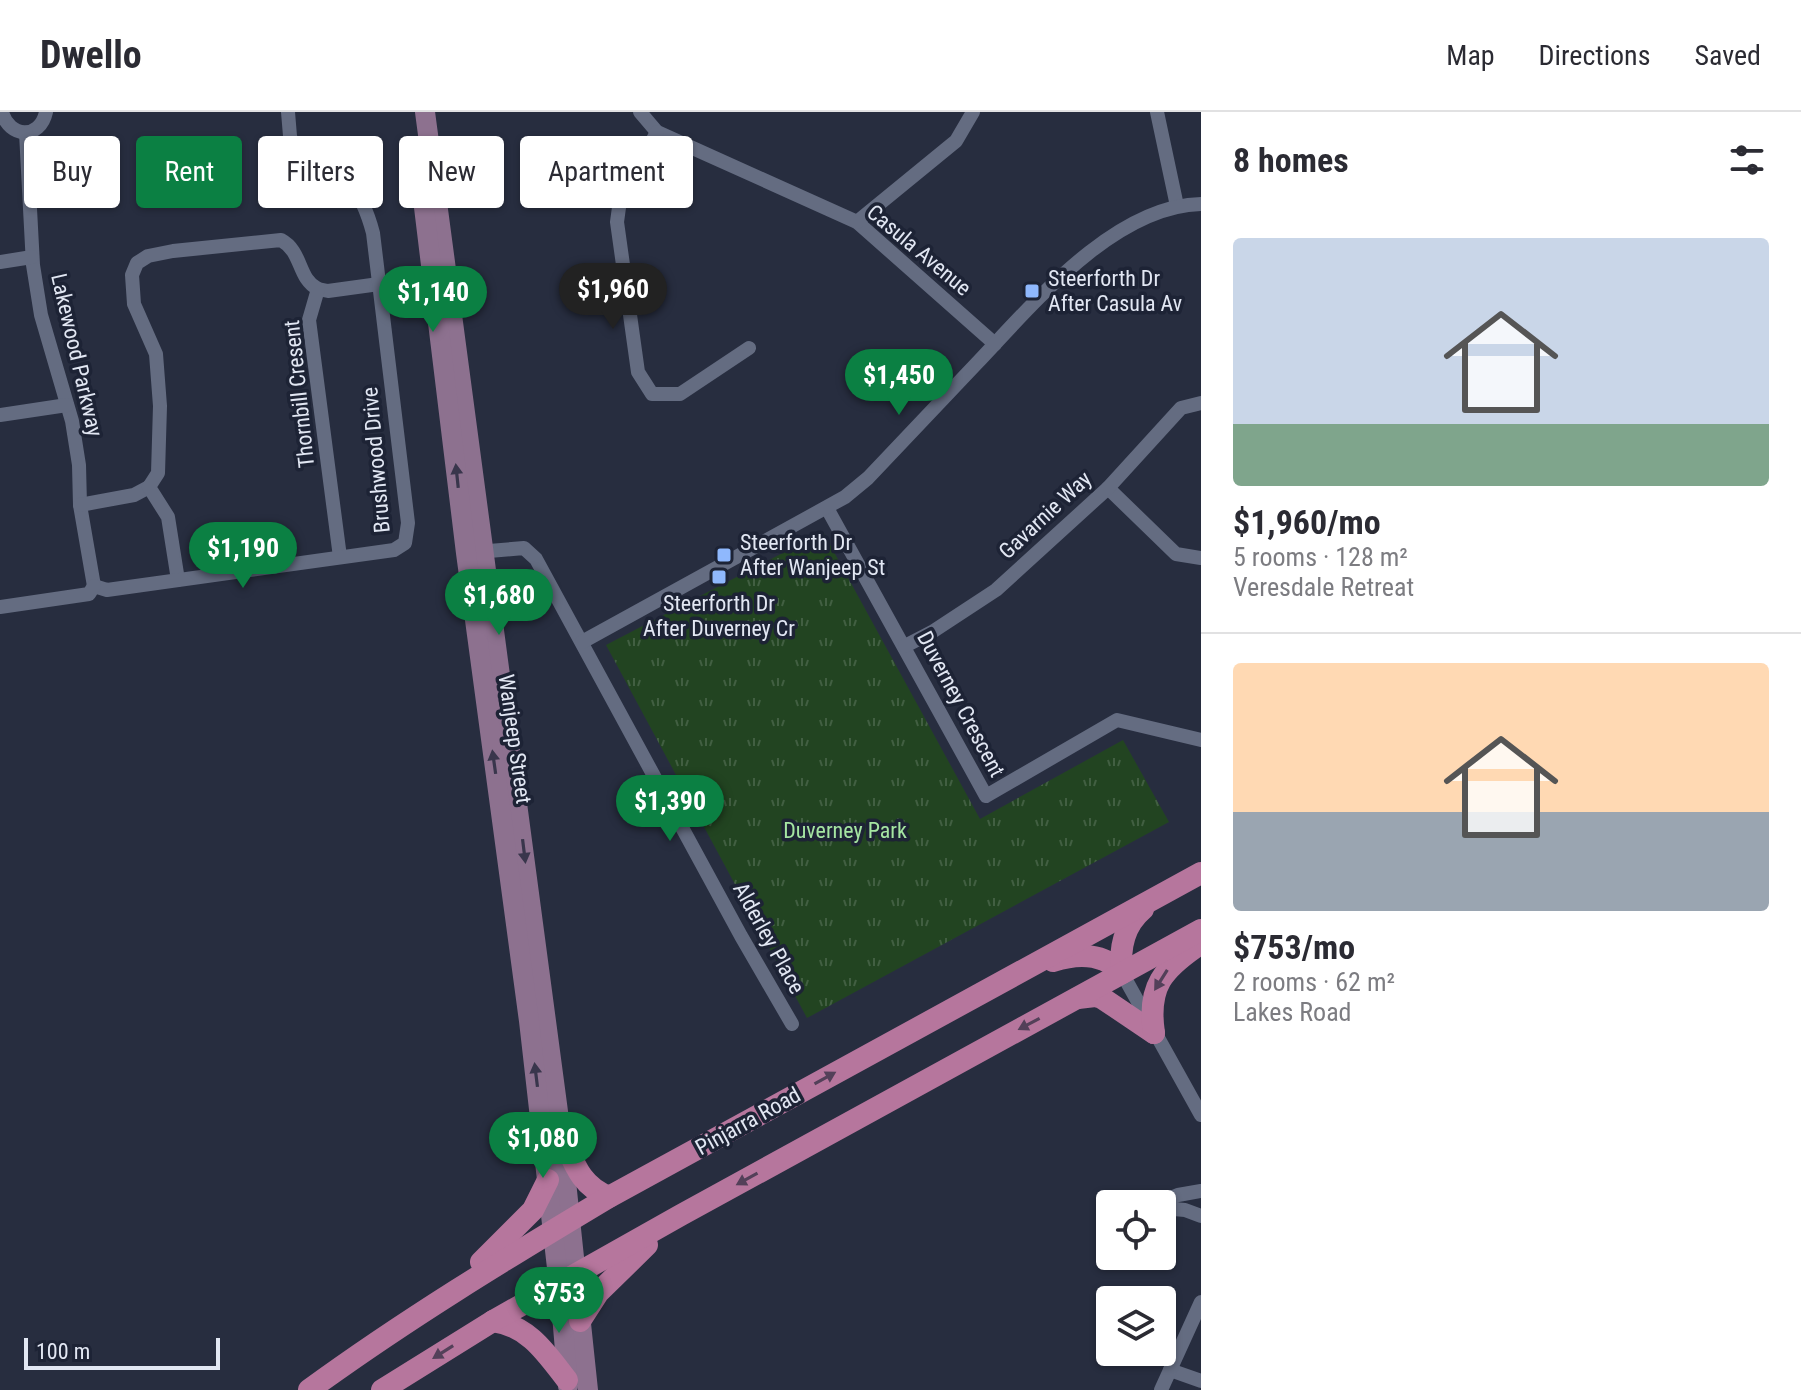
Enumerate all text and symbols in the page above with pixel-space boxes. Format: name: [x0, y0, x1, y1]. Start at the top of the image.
text: Dwello: [40, 33, 142, 77]
text: Map: [1446, 39, 1495, 72]
text: Directions: [1539, 39, 1650, 72]
text: Saved: [1694, 39, 1761, 72]
chip: Buy: [24, 136, 120, 208]
chip: Rent: [136, 136, 242, 208]
chip: Filters: [258, 136, 383, 208]
chip: New: [399, 136, 504, 208]
chip: Apartment: [520, 136, 693, 208]
icon: filters: [1725, 138, 1769, 182]
text: 8 homes: [1233, 140, 1349, 180]
street label: Casula Avenue: [862, 199, 976, 301]
pin: $1,960: [548, 263, 678, 331]
pin: $1,140: [368, 266, 498, 334]
place label: Steerforth Dr After Casula Av: [1048, 266, 1182, 316]
street label: Lakewood Parkway: [46, 271, 108, 439]
text: $1,960: [577, 274, 649, 304]
text: $1,140: [397, 277, 469, 307]
marker: Steerforth Dr After Casula Av: [1023, 282, 1041, 300]
icon: home: [1429, 290, 1573, 434]
street label: Thornbill Cresent: [279, 319, 319, 469]
pin: $1,450: [834, 349, 964, 417]
text: $1,450: [863, 360, 935, 390]
street label: Brushwood Drive: [357, 386, 395, 534]
one-way arrow: [450, 463, 463, 488]
street label: Gavarnie Way: [994, 466, 1096, 564]
text: $1,960/mo: [1233, 502, 1381, 542]
pin: $1,190: [178, 522, 308, 590]
place label: Steerforth Dr After Wanjeep St: [740, 530, 885, 580]
text: $1,190: [207, 533, 279, 563]
text: 5 rooms · 128 m²: [1233, 542, 1408, 572]
marker: Steerforth Dr After Wanjeep St: [715, 546, 733, 564]
marker: Steerforth Dr After Duverney Cr: [710, 568, 728, 586]
pin: $1,680: [434, 569, 564, 637]
text: Veresdale Retreat: [1233, 572, 1414, 602]
text: $1,680: [463, 580, 535, 610]
place label: Steerforth Dr After Duverney Cr: [643, 591, 795, 641]
street label: Duverney Crescent: [912, 627, 1010, 781]
street label: Wanjeep Street: [494, 673, 536, 805]
icon: home: [1429, 715, 1573, 859]
one-way arrow: [487, 749, 500, 774]
pin: $1,390: [605, 775, 735, 843]
text: $1,390: [634, 786, 706, 816]
park label: Duverney Park: [783, 818, 907, 843]
one-way arrow: [518, 838, 531, 863]
street label: Alderley Place: [728, 878, 810, 998]
text: $753/mo: [1233, 927, 1355, 967]
text: 2 rooms · 62 m²: [1233, 967, 1395, 997]
one-way arrow: [1154, 970, 1169, 991]
text: Lakes Road: [1233, 997, 1352, 1027]
one-way arrow: [1017, 1017, 1040, 1030]
one-way arrow: [529, 1062, 542, 1087]
one-way arrow: [814, 1072, 836, 1086]
street label: Pinjarra Road: [691, 1082, 805, 1160]
pin: $1,080: [478, 1112, 608, 1180]
text: $1,080: [507, 1123, 579, 1153]
one-way arrow: [736, 1172, 758, 1186]
map controls: [1096, 1190, 1176, 1366]
button: locate: [1096, 1190, 1176, 1270]
pin: $753: [512, 1267, 606, 1335]
text: $753: [533, 1278, 585, 1308]
button: layers: [1096, 1286, 1176, 1366]
scale bar: [24, 1334, 220, 1370]
text: 100 m: [36, 1339, 90, 1364]
one-way arrow: [432, 1344, 454, 1358]

